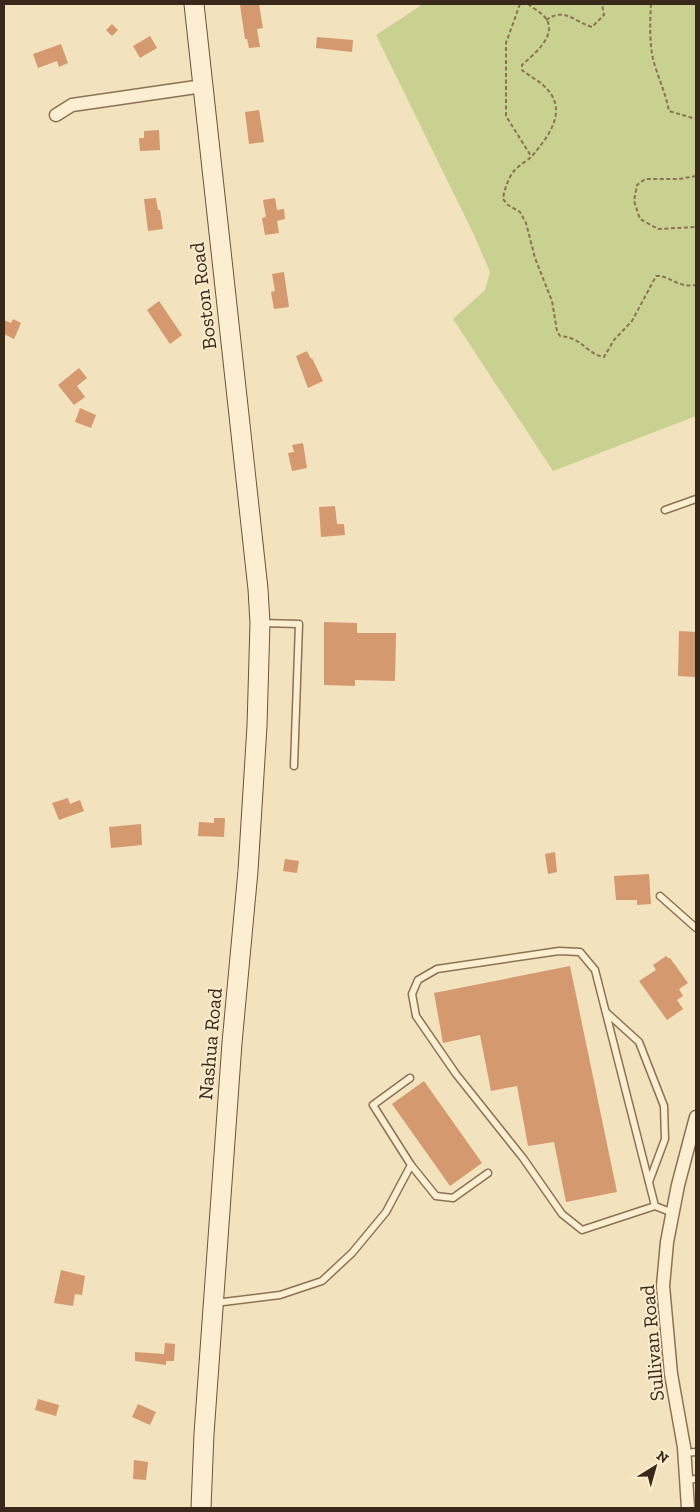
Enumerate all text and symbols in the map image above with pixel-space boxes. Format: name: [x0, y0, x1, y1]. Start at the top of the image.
street label: Boston Road: [185, 241, 221, 351]
street label: Nashua Road: [193, 987, 227, 1101]
street label: Sullivan Road: [635, 1284, 669, 1402]
north arrow: [630, 1442, 680, 1492]
text: N: [653, 1447, 672, 1467]

